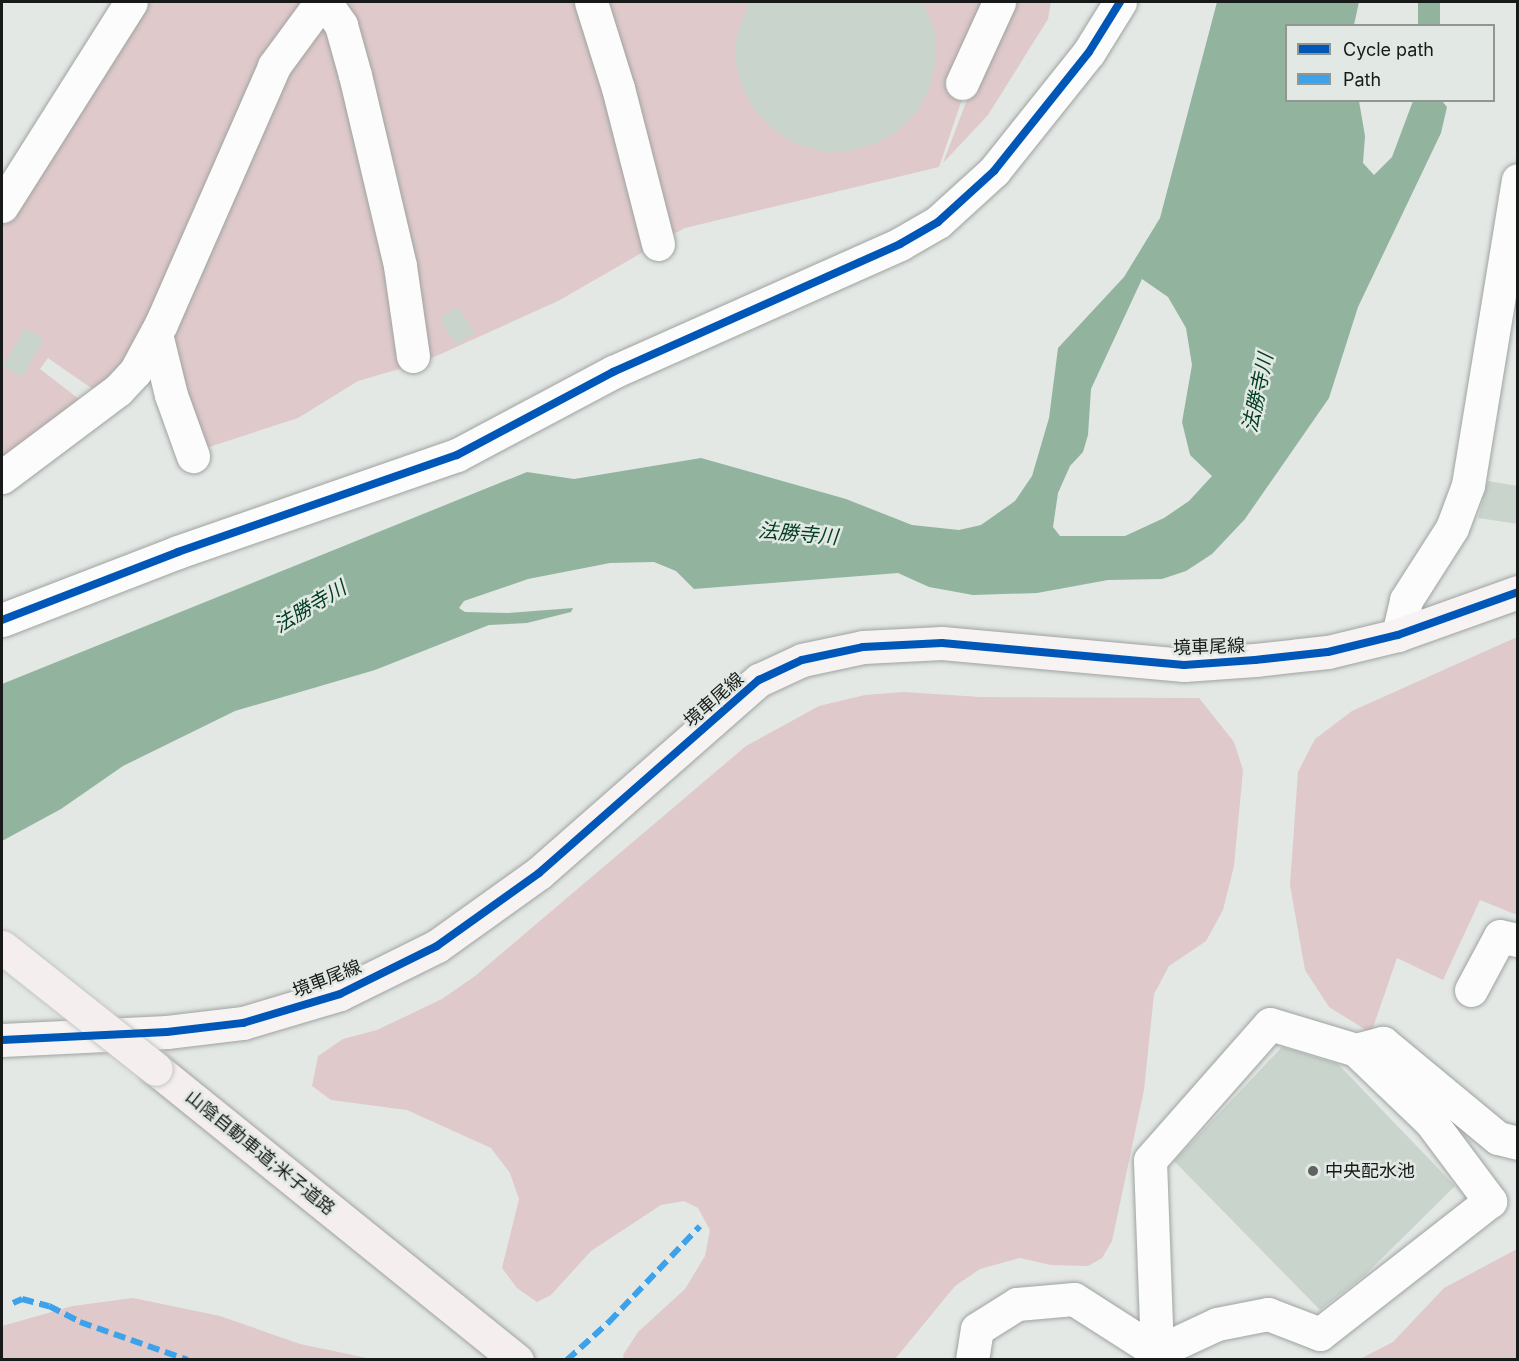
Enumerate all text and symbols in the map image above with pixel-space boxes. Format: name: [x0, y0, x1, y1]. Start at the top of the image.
legend: [1285, 24, 1495, 102]
text: Cycle path: [1343, 39, 1434, 60]
text: Path: [1343, 69, 1381, 90]
water label: 法勝寺川: [1238, 351, 1278, 435]
water label: 法勝寺川: [757, 519, 839, 549]
water label: 法勝寺川: [270, 576, 350, 638]
street label: 境車尾線: [1173, 635, 1245, 659]
street label: 境車尾線: [680, 668, 748, 732]
street label: 境車尾線: [290, 956, 364, 1002]
street label: 山陰自動車道;米子道路: [181, 1086, 339, 1220]
place label: 中央配水池: [1325, 1160, 1415, 1182]
marker: 中央配水池: [1306, 1164, 1320, 1178]

